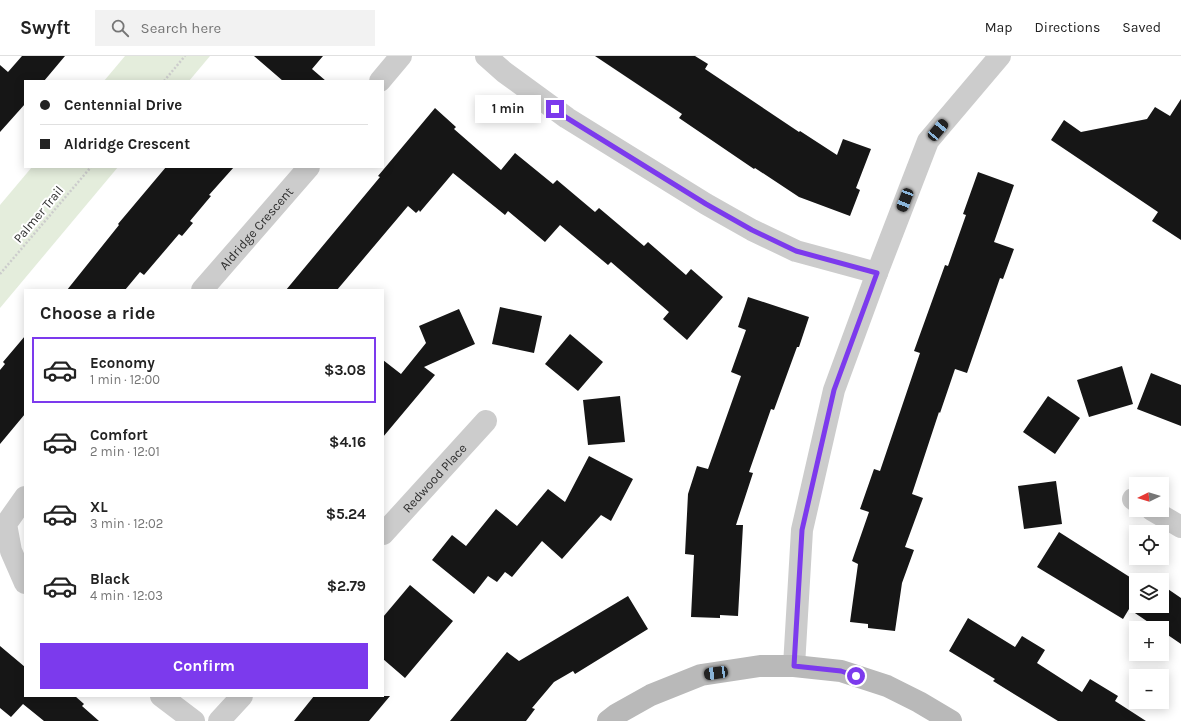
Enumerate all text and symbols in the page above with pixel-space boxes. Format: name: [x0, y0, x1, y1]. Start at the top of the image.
search box: [95, 10, 375, 46]
text: Swyft: [20, 17, 71, 39]
icon: search: [109, 17, 131, 39]
text: Search here: [141, 19, 221, 37]
text: Map: [985, 19, 1013, 36]
text: Directions: [1035, 19, 1100, 36]
text: Saved: [1122, 19, 1161, 36]
callout: 1 min: [475, 95, 541, 123]
text: Centennial Drive: [64, 96, 182, 114]
route end: [546, 100, 564, 118]
text: 1 min: [492, 101, 524, 116]
car: [926, 117, 950, 143]
text: Aldridge Crescent: [64, 135, 190, 153]
street label: Palmer Trail: [10, 183, 66, 246]
street label: Aldridge Crescent: [216, 184, 296, 273]
car: [895, 187, 915, 213]
text: Choose a ride: [40, 302, 155, 324]
icon: car: [42, 352, 78, 388]
text: Economy: [90, 354, 155, 372]
text: $3.08: [324, 361, 366, 379]
text: 1 min · 12:00: [90, 372, 160, 387]
icon: car: [42, 424, 78, 460]
text: Comfort: [90, 426, 148, 444]
text: $4.16: [329, 433, 366, 451]
street label: Redwood Place: [399, 440, 470, 516]
text: 2 min · 12:01: [90, 444, 160, 459]
north arrow: [1129, 477, 1169, 517]
map controls: [1129, 477, 1169, 709]
icon: car: [42, 496, 78, 532]
text: XL: [90, 498, 108, 516]
text: $5.24: [326, 505, 366, 523]
text: 3 min · 12:02: [90, 516, 163, 531]
button: locate: [1129, 525, 1169, 565]
icon: car: [42, 568, 78, 604]
text: Black: [90, 570, 130, 588]
button: layers: [1129, 573, 1169, 613]
text: $2.79: [327, 577, 366, 595]
text: 4 min · 12:03: [90, 588, 163, 603]
button: +: [1129, 621, 1169, 661]
button: Confirm: [40, 643, 368, 689]
car: [703, 665, 729, 681]
route start: [847, 667, 865, 685]
button: −: [1129, 669, 1169, 709]

